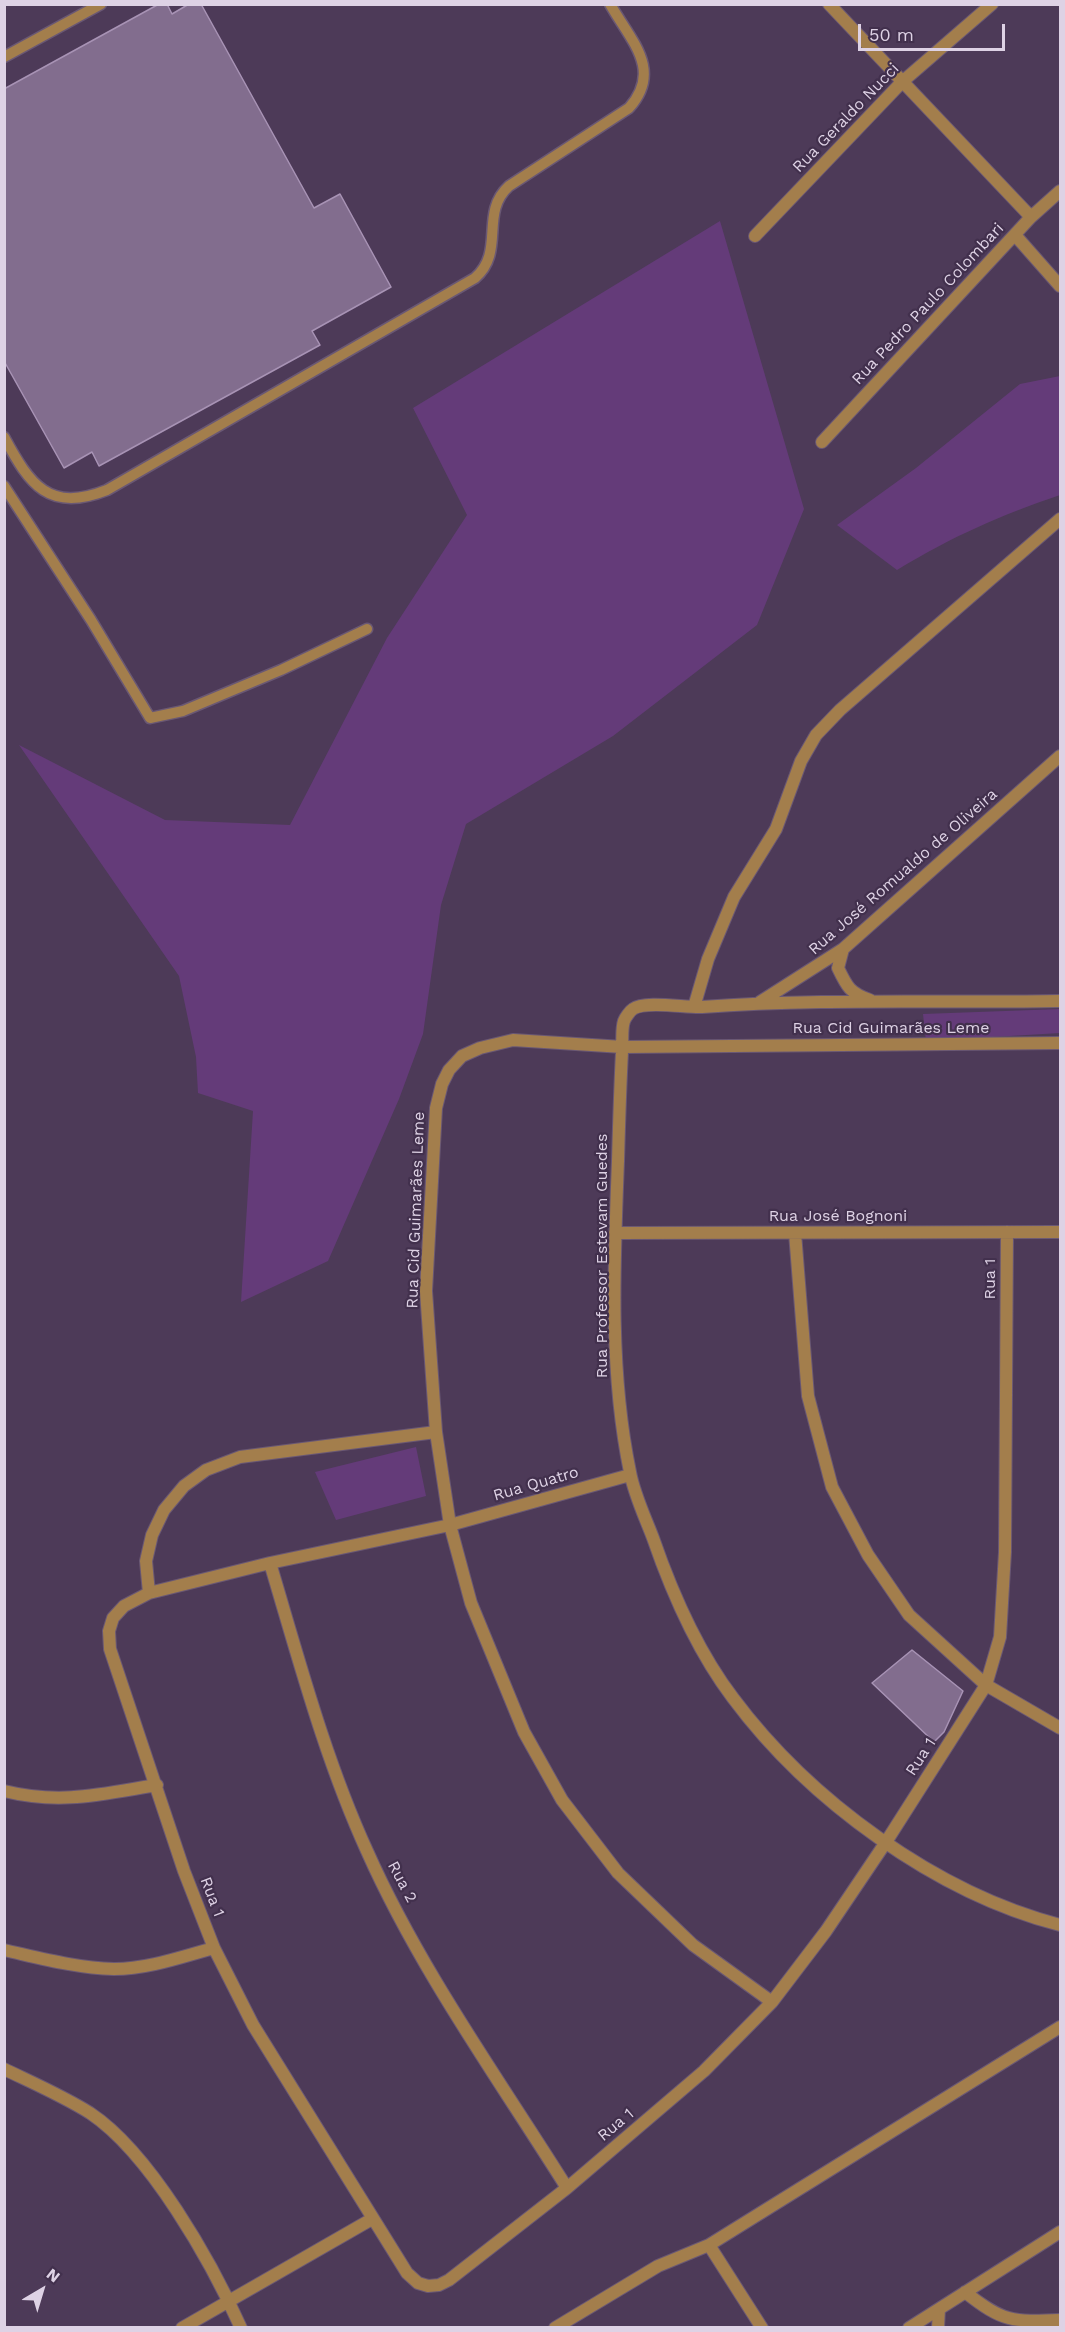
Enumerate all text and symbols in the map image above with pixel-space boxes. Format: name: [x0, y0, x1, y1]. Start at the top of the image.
scale bar: [861, 12, 1008, 50]
text: 50 m: [869, 24, 914, 45]
street label: Rua Geraldo Nucci: [789, 59, 903, 177]
street label: Rua Pedro Paulo Colombari: [848, 219, 1008, 389]
street label: Rua José Romualdo de Oliveira: [805, 785, 1001, 959]
street label: Rua Cid Guimarães Leme: [792, 1018, 990, 1038]
street label: Rua Cid Guimarães Leme: [403, 1111, 429, 1309]
street label: Rua Professor Estevam Guedes: [592, 1134, 612, 1378]
street label: Rua José Bognoni: [769, 1206, 907, 1226]
street label: Rua 1: [980, 1258, 1000, 1300]
street label: Rua Quatro: [491, 1463, 581, 1505]
street label: Rua 1: [902, 1735, 940, 1779]
street label: Rua 2: [383, 1858, 421, 1906]
street label: Rua 1: [196, 1874, 228, 1920]
street label: Rua 1: [594, 2104, 638, 2146]
north arrow: [12, 2260, 72, 2320]
text: N: [43, 2264, 64, 2287]

